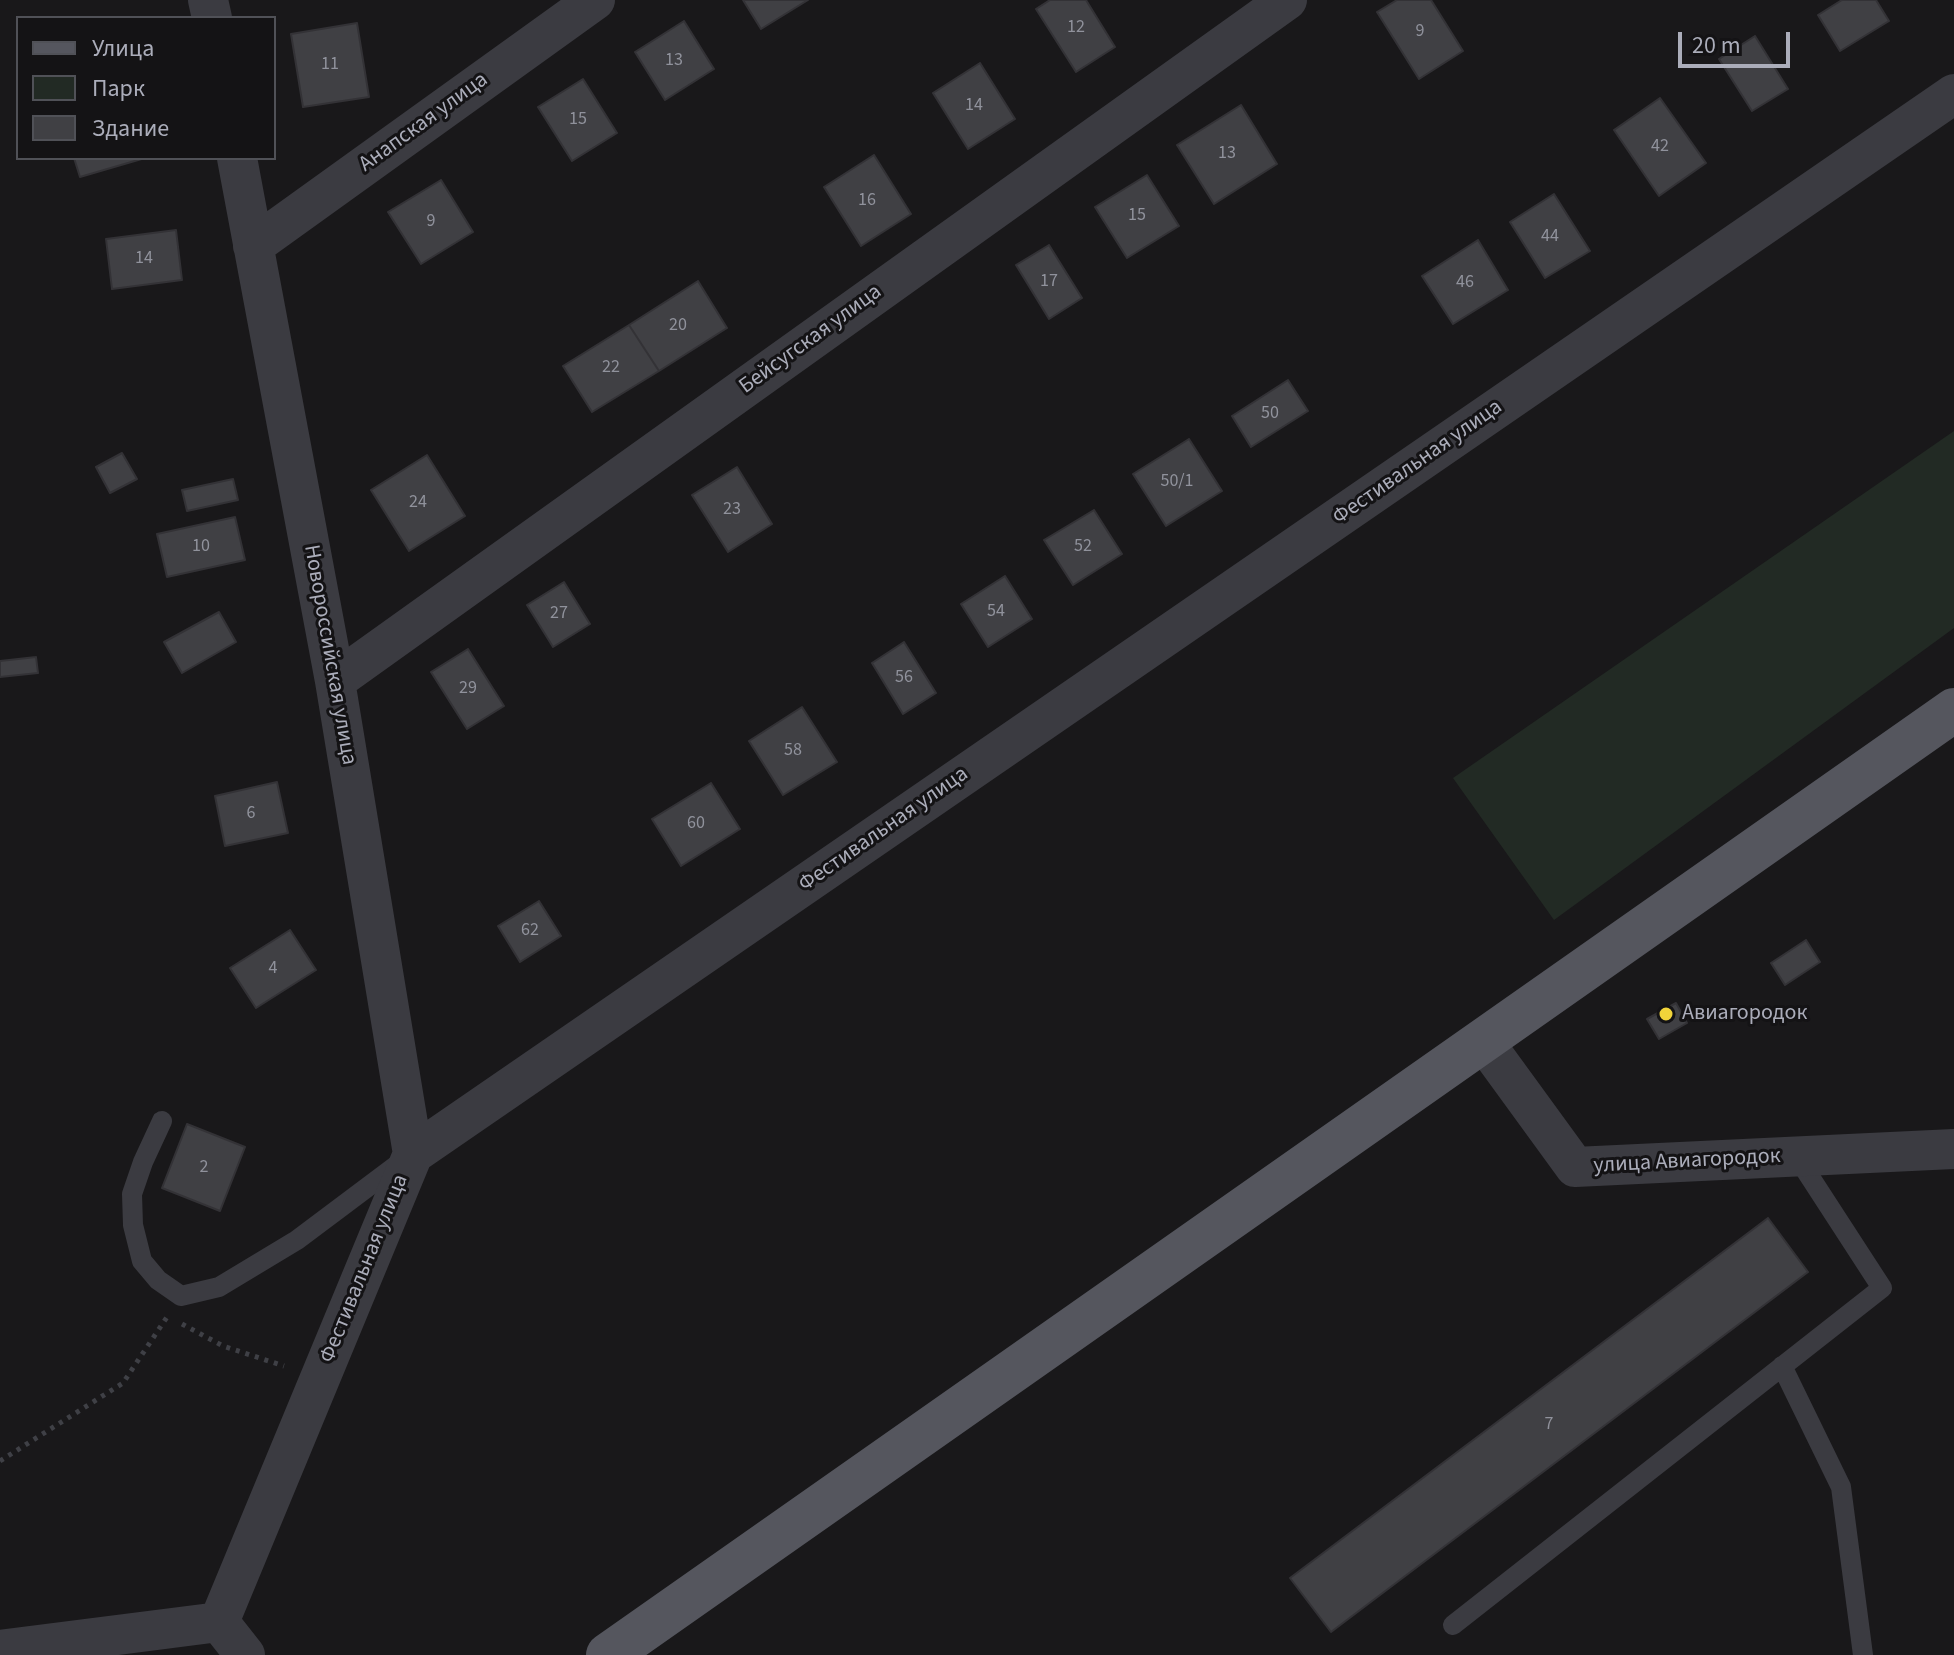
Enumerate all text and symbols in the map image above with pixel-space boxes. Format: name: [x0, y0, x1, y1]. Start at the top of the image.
legend: [16, 16, 276, 160]
scale bar: [1682, 16, 1794, 66]
house number: 12: [1067, 17, 1085, 39]
house number: 9: [1416, 21, 1424, 43]
text: 20 m: [1692, 28, 1741, 63]
text: Улица: [92, 31, 154, 66]
house number: 13: [665, 50, 683, 72]
house number: 11: [321, 54, 339, 76]
street label: Анапская улица: [354, 67, 494, 179]
text: Парк: [92, 71, 145, 106]
house number: 14: [965, 95, 983, 117]
house number: 15: [569, 109, 587, 131]
text: Здание: [92, 111, 169, 146]
house number: 42: [1651, 136, 1669, 158]
house number: 13: [1218, 143, 1236, 165]
house number: 16: [858, 190, 876, 212]
house number: 15: [1128, 205, 1146, 227]
house number: 9: [427, 211, 435, 233]
house number: 44: [1541, 226, 1559, 248]
house number: 14: [135, 248, 153, 270]
house number: 17: [1040, 271, 1058, 293]
house number: 46: [1456, 272, 1474, 294]
street label: Бейсугская улица: [735, 279, 887, 401]
house number: 20: [669, 315, 687, 337]
house number: 22: [602, 357, 620, 379]
street label: Фестивальная улица: [1328, 395, 1508, 531]
house number: 50: [1261, 403, 1279, 425]
house number: 50/1: [1160, 471, 1194, 493]
house number: 24: [409, 492, 427, 514]
house number: 23: [723, 499, 741, 521]
house number: 10: [192, 536, 210, 558]
house number: 52: [1074, 536, 1092, 558]
street label: Новороссийская улица: [297, 543, 361, 767]
house number: 54: [987, 601, 1005, 623]
house number: 27: [550, 603, 568, 625]
house number: 56: [895, 667, 913, 689]
house number: 29: [459, 678, 477, 700]
house number: 58: [784, 740, 802, 762]
street label: Фестивальная улица: [794, 762, 974, 898]
house number: 6: [247, 803, 255, 825]
house number: 60: [687, 813, 705, 835]
house number: 62: [521, 920, 539, 942]
house number: 4: [269, 958, 277, 980]
place label: Авиагородок: [1682, 1001, 1807, 1027]
marker: Авиагородок: [1657, 1005, 1675, 1023]
street label: улица Авиагородок: [1593, 1144, 1781, 1180]
house number: 2: [200, 1157, 208, 1179]
street label: Фестивальная улица: [315, 1171, 415, 1367]
house number: 7: [1545, 1414, 1553, 1436]

